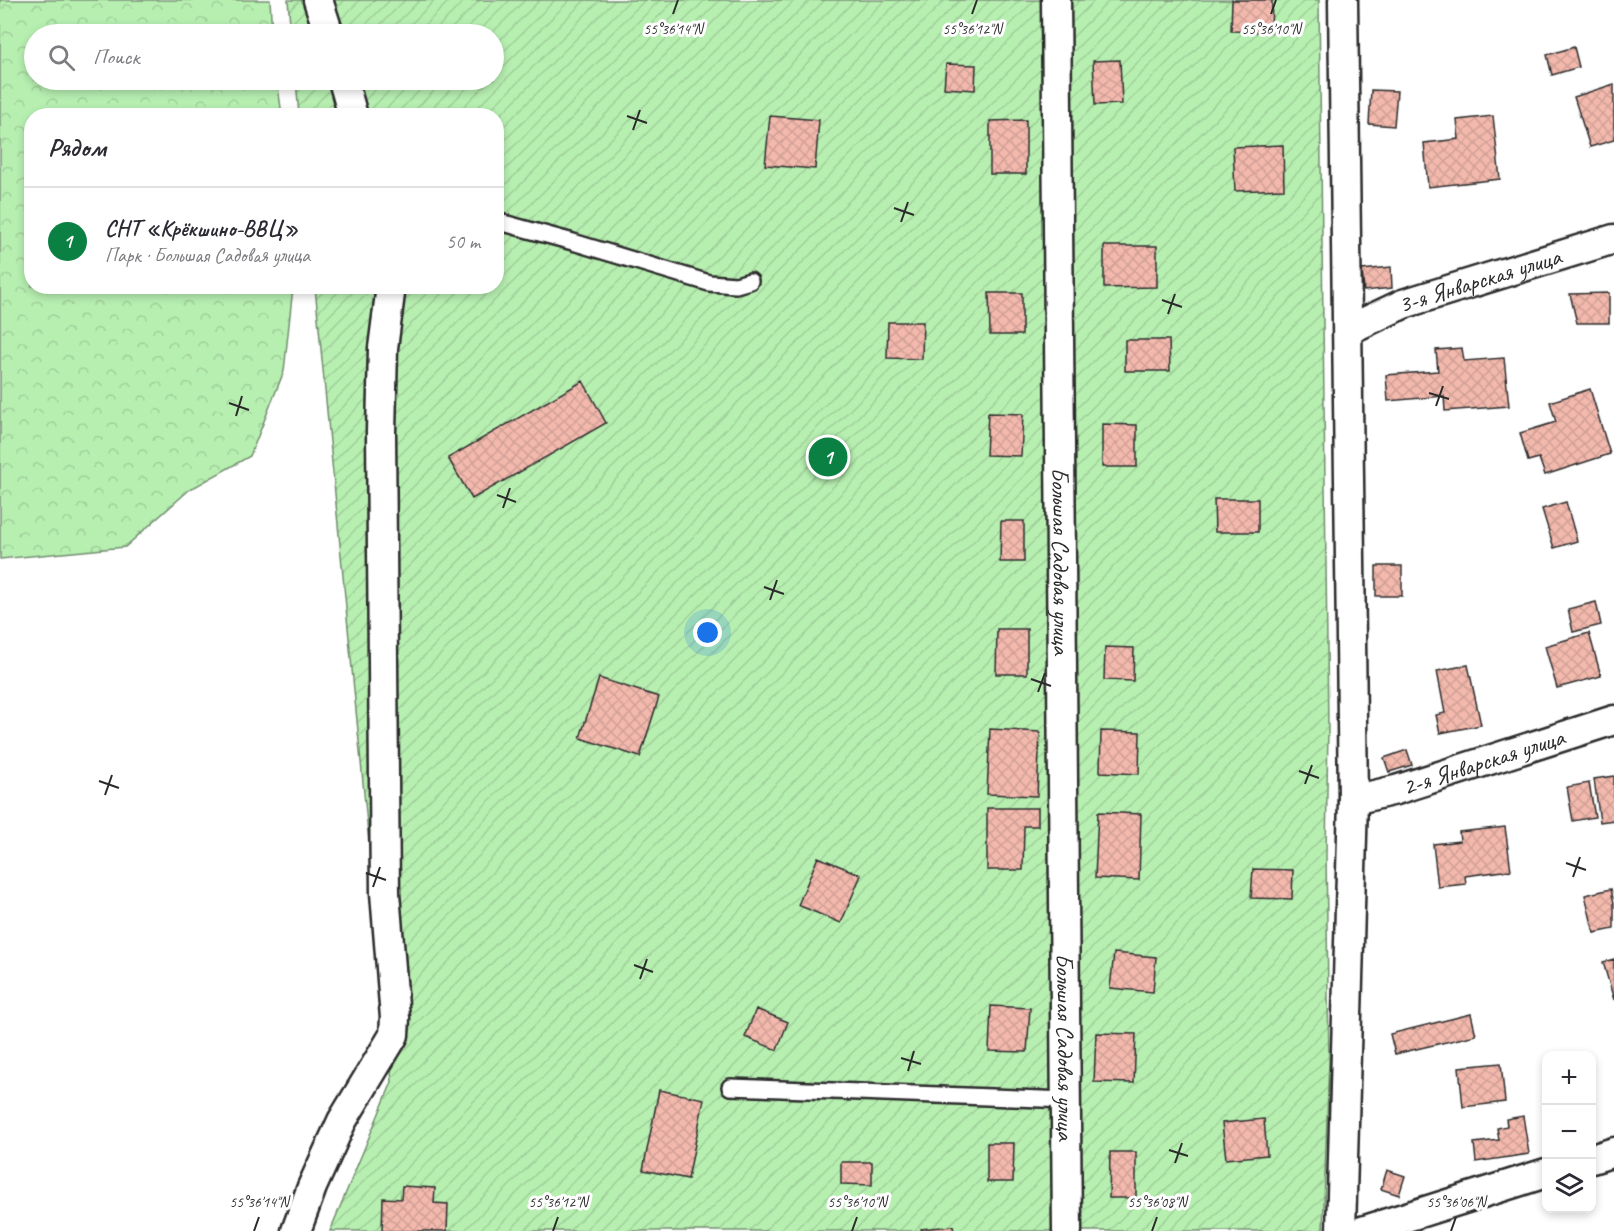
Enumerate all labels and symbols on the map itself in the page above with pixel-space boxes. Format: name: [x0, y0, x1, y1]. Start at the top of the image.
text: 55°36'14"N: [643, 20, 706, 39]
text: 55°36'12"N: [942, 20, 1005, 39]
text: 55°36'10"N: [1241, 20, 1304, 39]
street label: 3-я Январская улица: [1395, 241, 1566, 320]
pin: 1: [808, 434, 848, 480]
street label: Большая Садовая улица: [1045, 467, 1077, 656]
your location: [693, 618, 722, 647]
street label: 2-я Январская улица: [1399, 721, 1570, 802]
street label: Большая Садовая улица: [1050, 953, 1081, 1142]
text: 55°36'14"N: [229, 1193, 292, 1212]
text: 55°36'12"N: [528, 1193, 591, 1212]
text: 55°36'10"N: [827, 1193, 890, 1212]
text: 55°36'08"N: [1127, 1193, 1190, 1212]
text: 55°36'06"N: [1426, 1193, 1489, 1212]

